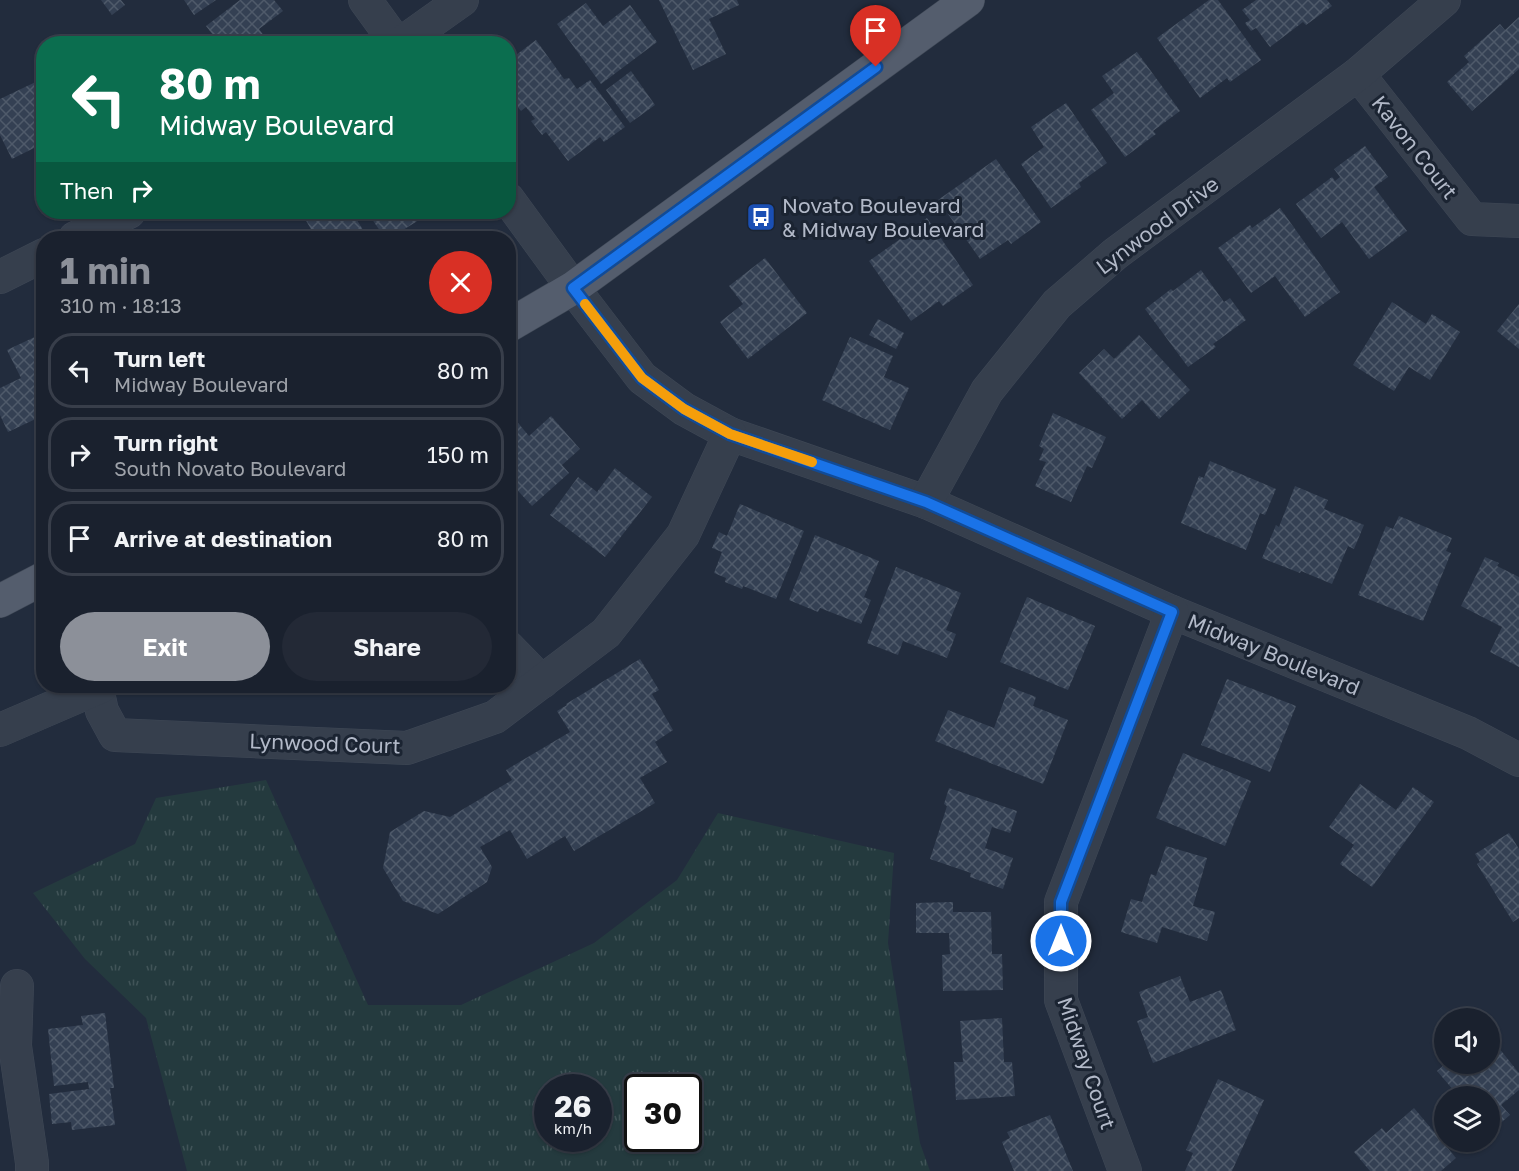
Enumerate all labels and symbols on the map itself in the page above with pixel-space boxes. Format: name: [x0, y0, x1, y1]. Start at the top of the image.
pin: [850, 5, 901, 67]
street label: Kavon Court: [1366, 90, 1464, 204]
street label: Lynwood Drive: [1090, 170, 1224, 280]
place label: Novato Boulevard & Midway Boulevard: [782, 192, 985, 242]
bus stop icon: Novato Boulevard & Midway Boulevard: [745, 201, 777, 233]
street label: Midway Boulevard: [1184, 608, 1364, 700]
street label: Lynwood Court: [249, 727, 401, 759]
position arrow: [1029, 909, 1093, 973]
street label: Midway Court: [1052, 993, 1122, 1133]
speed limit sign: 30: [624, 1074, 702, 1152]

